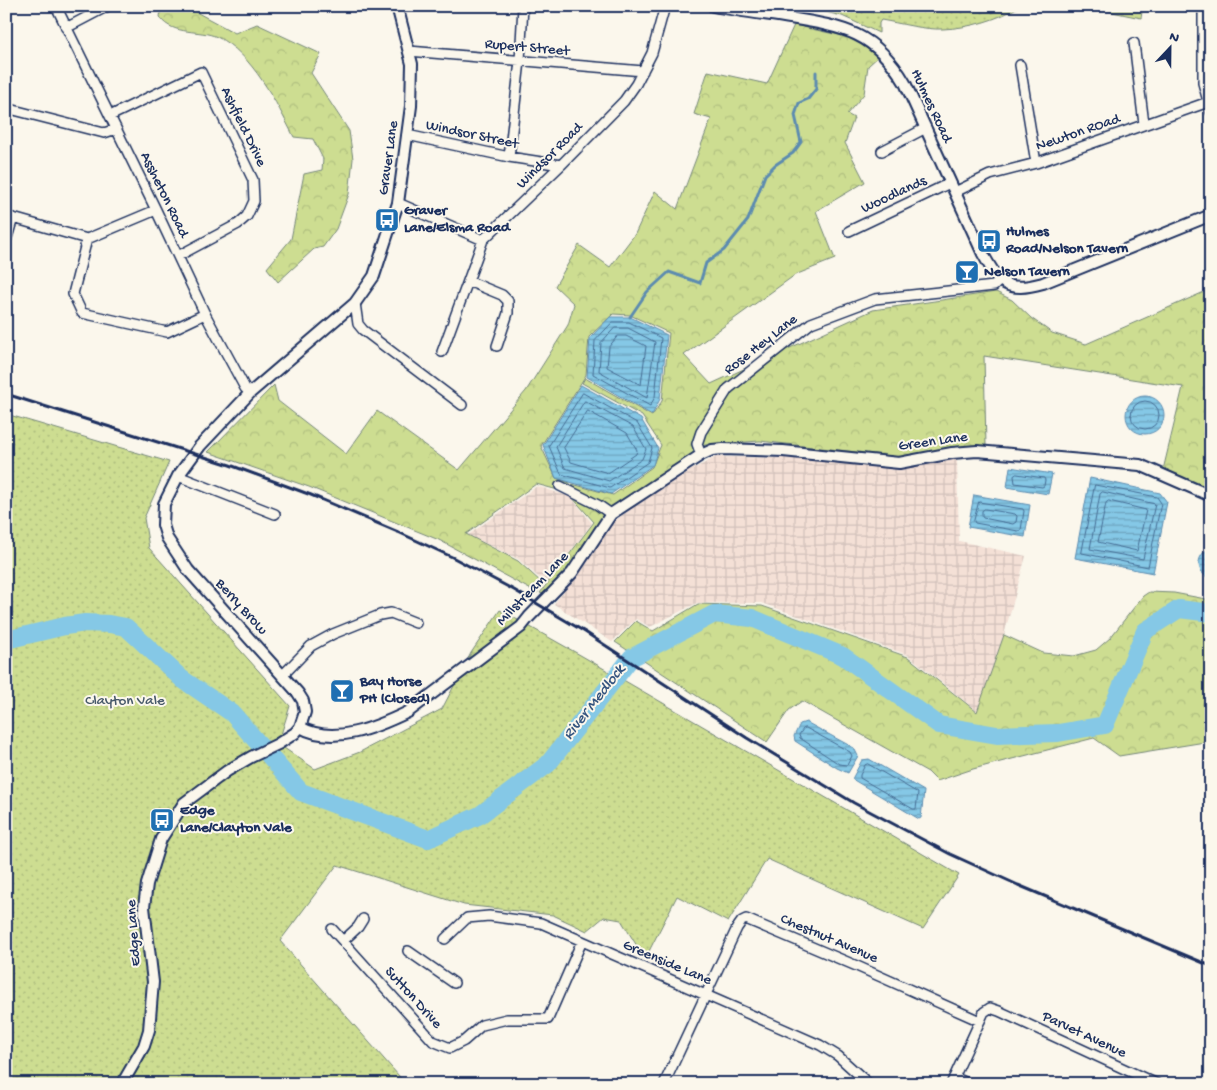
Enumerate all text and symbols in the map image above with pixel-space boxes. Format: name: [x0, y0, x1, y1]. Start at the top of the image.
north arrow: [1144, 22, 1194, 72]
text: N: [1167, 29, 1181, 48]
street label: Rupert Street: [484, 35, 572, 61]
street label: Hulmes Road: [906, 66, 956, 147]
street label: Ashfield Drive: [216, 84, 270, 170]
street label: Newton ROad: [1034, 110, 1124, 156]
street label: Windsor Street: [424, 116, 522, 154]
street label: Windsor Road: [513, 118, 588, 193]
street label: Graver Lane: [375, 119, 403, 196]
street label: Assheton Road: [136, 149, 193, 242]
street label: Woodlands: [858, 172, 930, 218]
place label: Graver Lane/Elsma Road: [404, 202, 512, 237]
bus stop icon: Graver Lane/Elsma Road: [374, 207, 400, 233]
place label: Hulmes Road/Nelson Tavern: [1005, 223, 1129, 258]
bus stop icon: Hulmes Road/Nelson Tavern: [976, 228, 1002, 254]
bar icon: Nelson Tavern: [954, 259, 980, 285]
place label: Nelson Tavern: [984, 263, 1071, 281]
street label: Rose Hey Lane: [721, 311, 802, 379]
street label: Green Lane: [897, 428, 969, 456]
street label: Millstream Lane: [493, 548, 573, 630]
street label: Berry Brow: [210, 574, 271, 639]
water label: River Medlock: [560, 660, 631, 744]
place label: Bay Horse PH (Closed): [359, 673, 430, 708]
bar icon: Bay Horse PH (Closed): [329, 678, 355, 704]
park label: Clayton Vale: [85, 692, 165, 710]
place label: Edge Lane/Clayton Vale: [180, 802, 293, 837]
bus stop icon: Edge Lane/Clayton Vale: [149, 807, 175, 833]
street label: Edge Lane: [123, 899, 145, 967]
street label: Chestnut Avenue: [777, 910, 881, 968]
street label: Greenside Lane: [620, 936, 714, 990]
street label: Sutton Drive: [380, 963, 446, 1033]
street label: Parvet Avenue: [1038, 1007, 1129, 1063]

